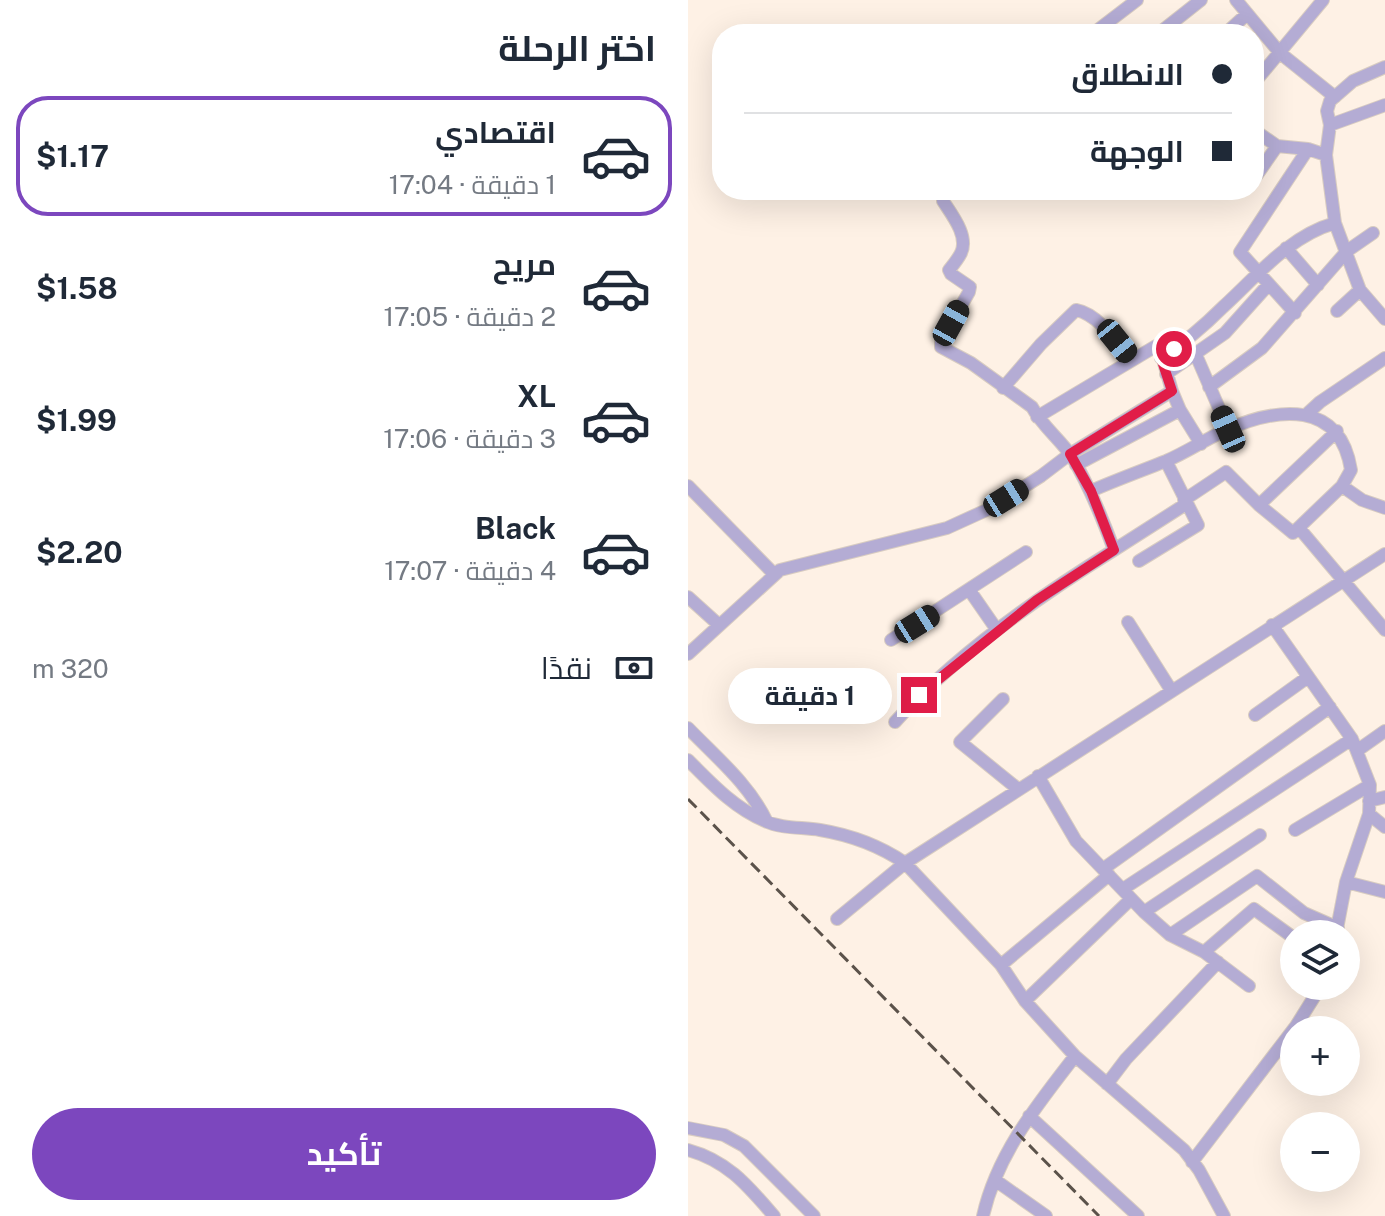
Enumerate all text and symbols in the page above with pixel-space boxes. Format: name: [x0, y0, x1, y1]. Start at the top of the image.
text: اختر الرحلة: [498, 27, 656, 69]
text: الانطلاق: [1071, 56, 1184, 92]
text: اقتصادي: [435, 114, 556, 150]
icon: car: [580, 120, 652, 192]
text: الوجهة: [1090, 133, 1184, 169]
text: $1.17: [36, 138, 109, 174]
text: 1 دقيقة · 17:04: [389, 169, 556, 200]
text: مريح: [493, 246, 556, 282]
icon: car: [580, 252, 652, 324]
text: $1.58: [36, 270, 118, 306]
car: [929, 296, 973, 350]
text: 2 دقيقة · 17:05: [383, 301, 556, 332]
car: [1093, 315, 1141, 367]
route start: [1156, 331, 1192, 367]
text: XL: [517, 378, 556, 414]
icon: car: [580, 384, 652, 456]
text: $1.99: [36, 402, 117, 438]
car: [1207, 402, 1249, 456]
text: 3 دقيقة · 17:06: [383, 423, 556, 454]
car: [979, 475, 1033, 521]
text: Black: [475, 510, 556, 546]
icon: car: [580, 516, 652, 588]
text: $2.20: [36, 534, 123, 570]
text: 4 دقيقة · 17:07: [384, 555, 556, 586]
car: [890, 601, 944, 647]
icon: cash: [612, 646, 656, 690]
text: نقدًا: [541, 650, 592, 686]
text: 320 m: [32, 653, 109, 684]
callout: 1 دقيقة: [727, 667, 891, 723]
route end: [901, 677, 937, 713]
text: 1 دقيقة: [765, 680, 855, 711]
map controls: [1280, 920, 1360, 1192]
button: layers: [1280, 920, 1360, 1000]
button: +: [1280, 1016, 1360, 1096]
button: تأكيد: [32, 1108, 656, 1200]
button: −: [1280, 1112, 1360, 1192]

